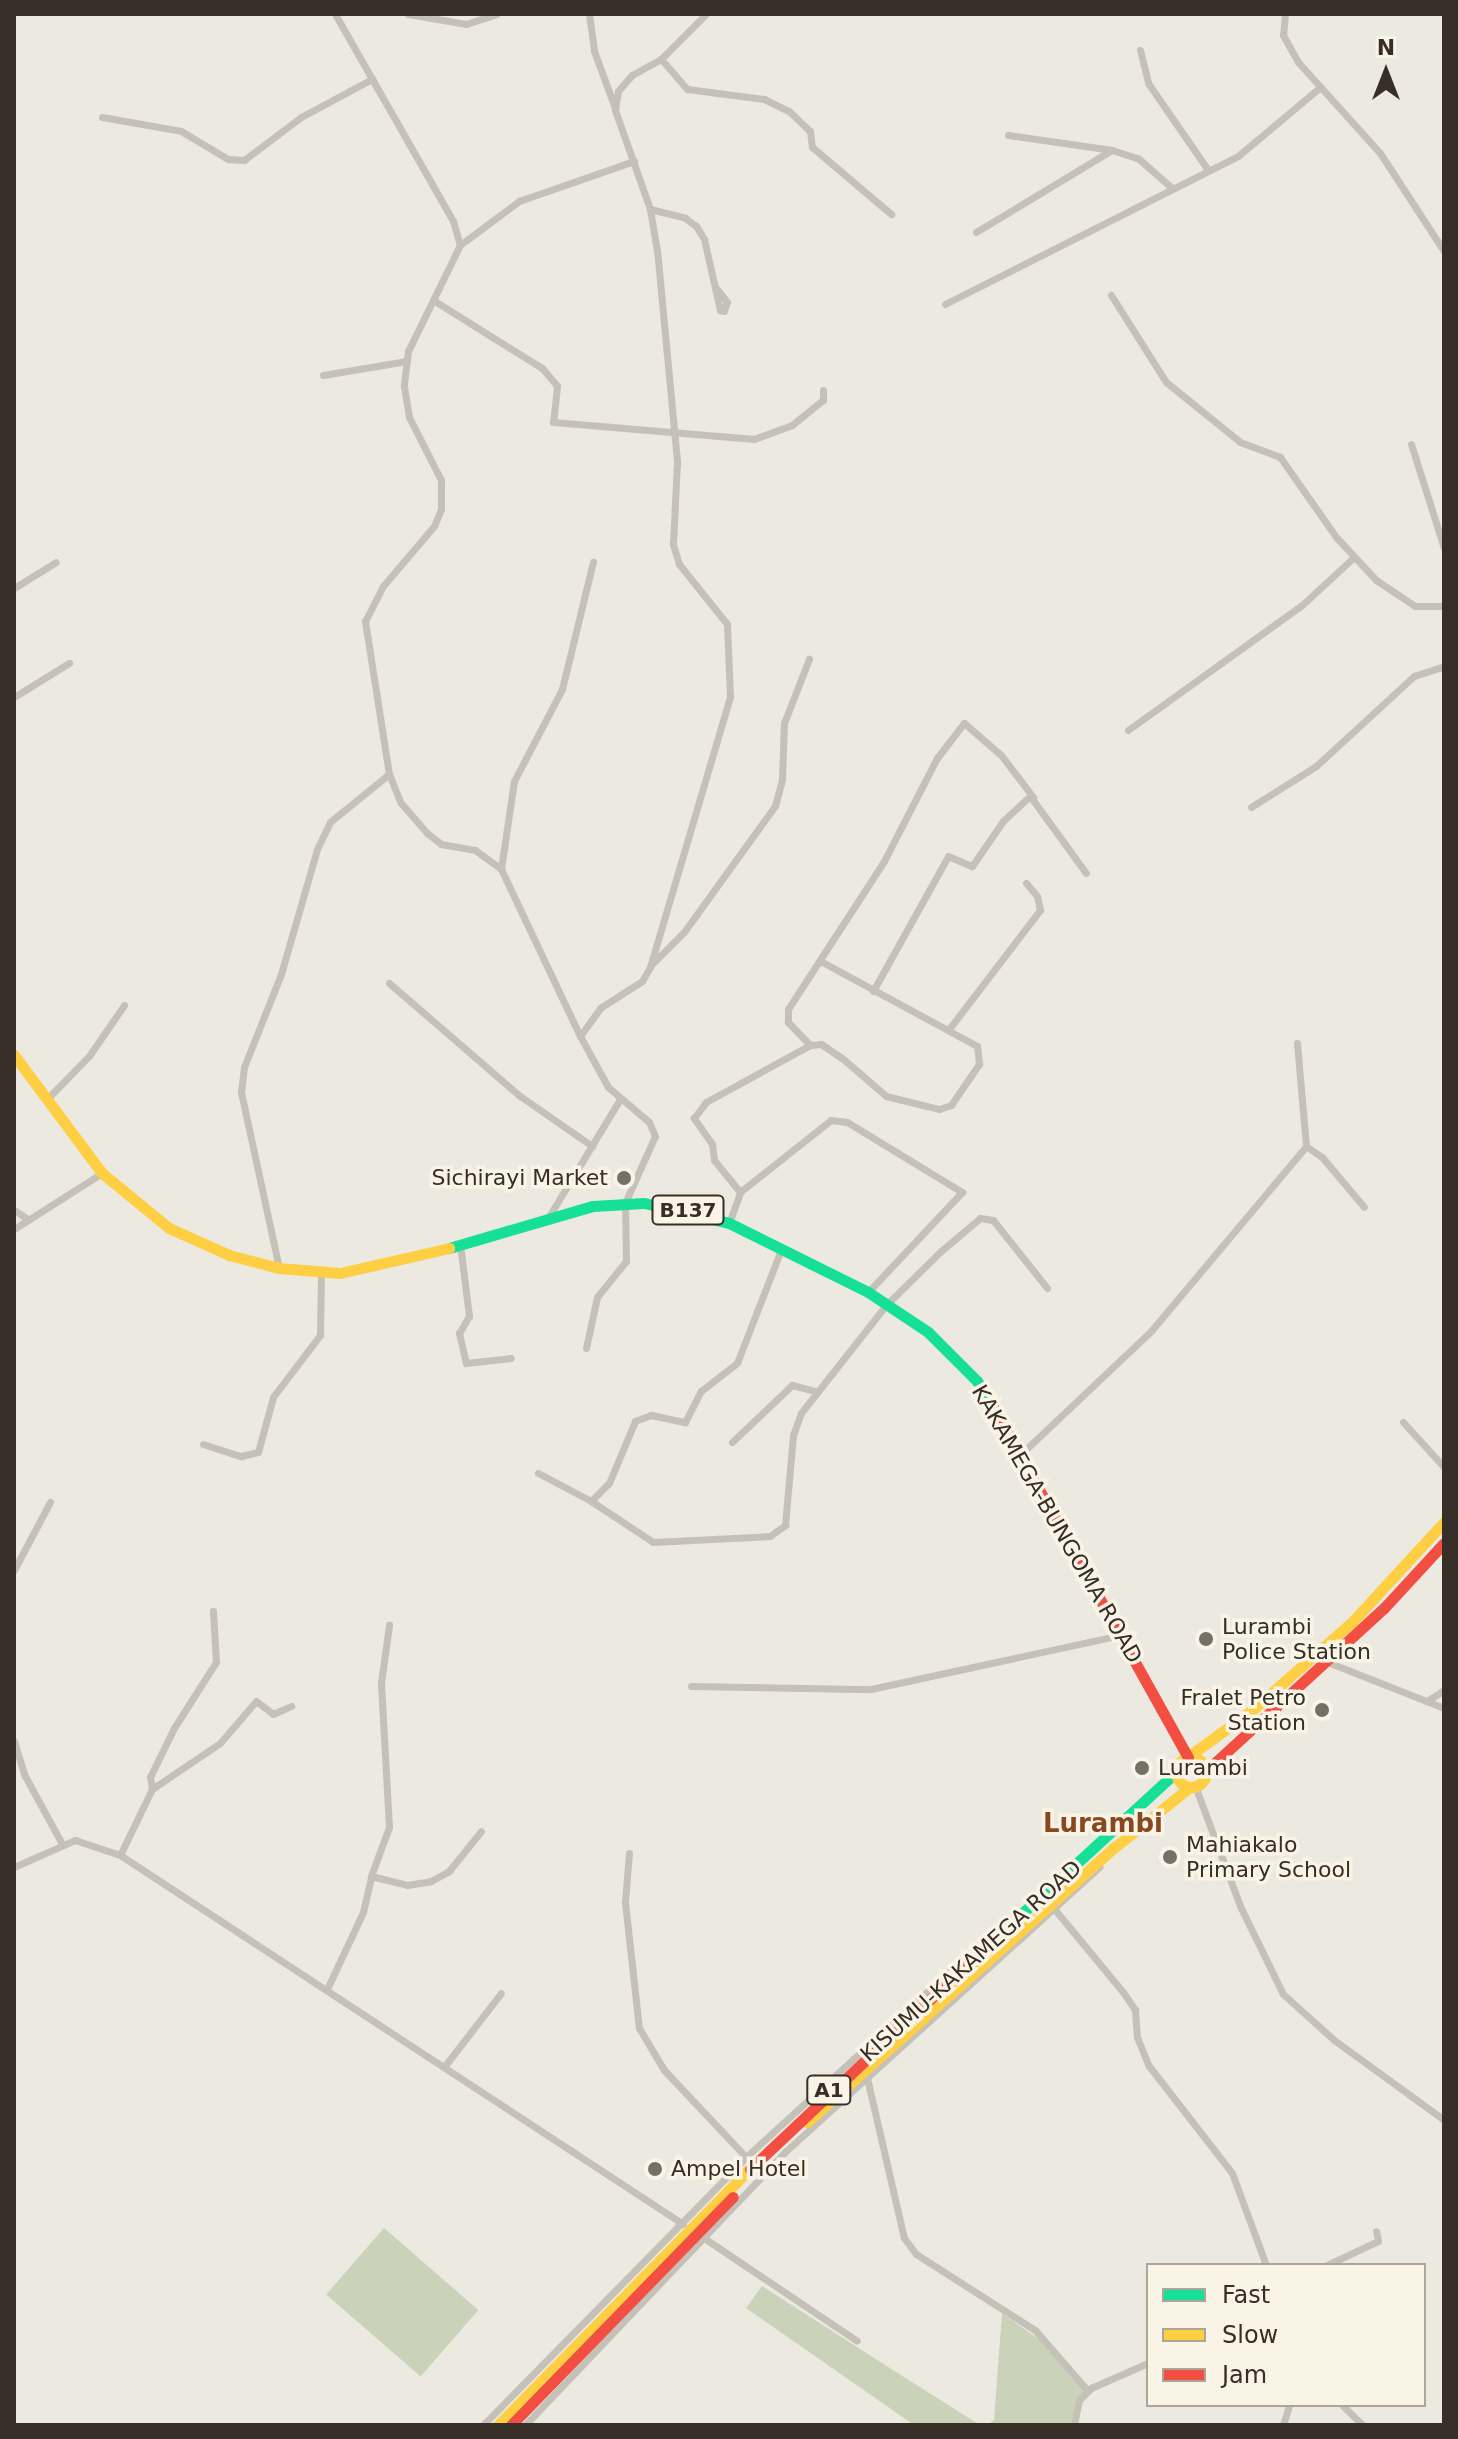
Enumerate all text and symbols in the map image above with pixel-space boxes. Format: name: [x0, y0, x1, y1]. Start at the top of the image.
north arrow: [1346, 32, 1426, 112]
text: N: [1377, 35, 1395, 60]
place label: Sichirayi Market: [431, 1165, 608, 1191]
marker: Sichirayi Market: [615, 1169, 633, 1187]
road number: B137: [650, 1194, 726, 1226]
street label: KAKAMEGA-BUNGOMA ROAD: [966, 1380, 1148, 1668]
place label: Lurambi Police Station: [1222, 1613, 1371, 1664]
marker: Lurambi Police Station: [1197, 1630, 1215, 1648]
place label: Fralet Petro Station: [1180, 1684, 1306, 1736]
marker: Fralet Petro Station: [1313, 1701, 1331, 1719]
place label: Lurambi: [1158, 1755, 1248, 1781]
marker: Lurambi: [1133, 1759, 1151, 1777]
district label: Lurambi: [1043, 1808, 1163, 1840]
place label: Mahiakalo Primary School: [1186, 1831, 1351, 1882]
marker: Mahiakalo Primary School: [1161, 1848, 1179, 1866]
street label: KISUMU-KAKAMEGA ROAD: [855, 1855, 1087, 2067]
road number: A1: [805, 2074, 853, 2106]
place label: Ampel Hotel: [671, 2156, 806, 2182]
marker: Ampel Hotel: [646, 2160, 664, 2178]
legend: [1146, 2263, 1426, 2407]
text: Fast: [1222, 2281, 1270, 2309]
text: Slow: [1222, 2321, 1278, 2349]
text: Jam: [1222, 2361, 1267, 2389]

